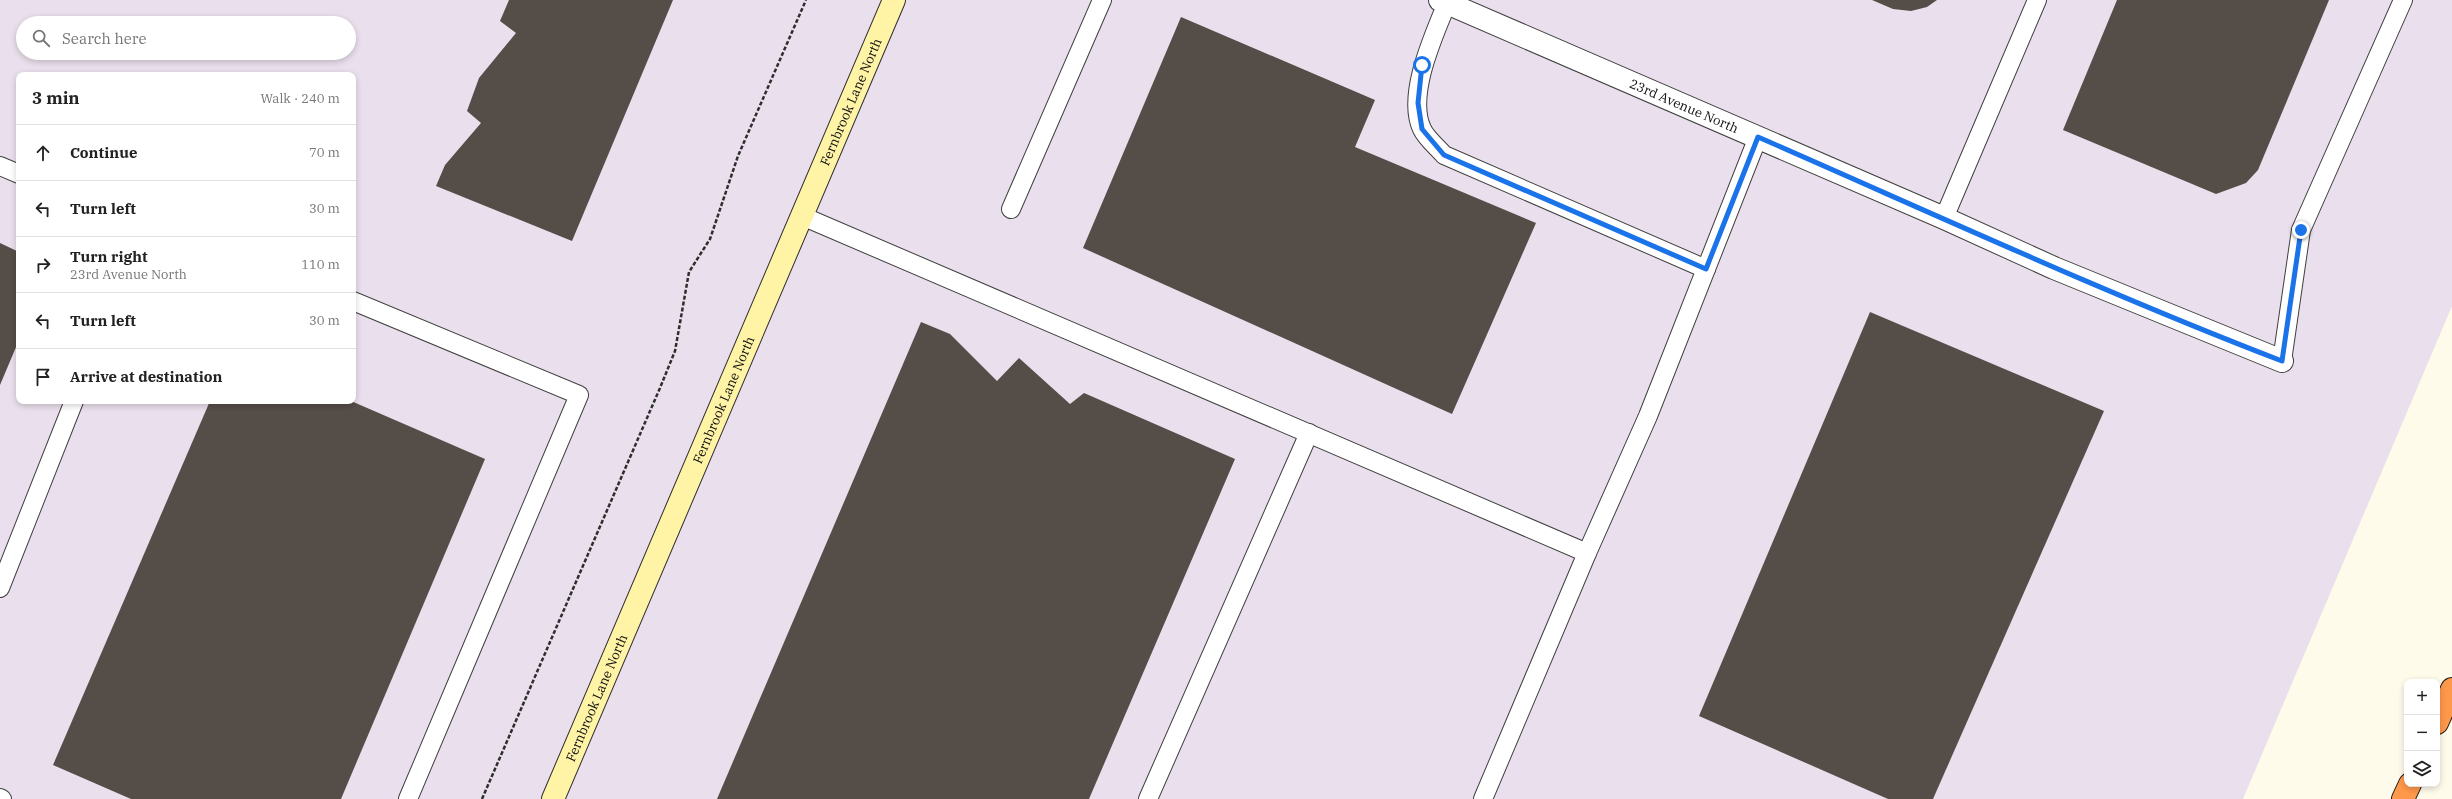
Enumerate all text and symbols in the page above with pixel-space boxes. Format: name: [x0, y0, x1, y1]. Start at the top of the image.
search box: [16, 16, 356, 60]
icon: search: [30, 27, 52, 49]
text: Search here: [62, 29, 147, 48]
street label: Fernbrook Lane North: [816, 36, 885, 168]
route start: [1413, 56, 1431, 74]
street label: 23rd Avenue North: [1627, 75, 1741, 137]
text: 3 min: [32, 87, 80, 109]
text: Walk · 240 m: [261, 90, 340, 107]
icon: ahead: [32, 142, 54, 164]
text: Continue: [70, 143, 137, 162]
text: 70 m: [309, 144, 340, 161]
icon: left: [32, 198, 54, 220]
text: Turn left: [70, 199, 136, 218]
text: 30 m: [309, 200, 340, 217]
route end: [2292, 221, 2310, 239]
text: Turn right: [70, 247, 148, 266]
icon: right: [32, 254, 54, 276]
text: 110 m: [301, 256, 340, 273]
text: 23rd Avenue North: [70, 266, 187, 283]
icon: left: [32, 310, 54, 332]
text: Turn left: [70, 311, 136, 330]
text: 30 m: [309, 312, 340, 329]
street label: Fernbrook Lane North: [689, 334, 758, 466]
icon: arrive: [32, 366, 54, 388]
text: Arrive at destination: [70, 367, 222, 386]
street label: Fernbrook Lane North: [562, 632, 631, 764]
map controls: [2404, 679, 2440, 787]
button: +: [2404, 679, 2440, 715]
button: −: [2404, 715, 2440, 751]
button: layers: [2404, 751, 2440, 787]

